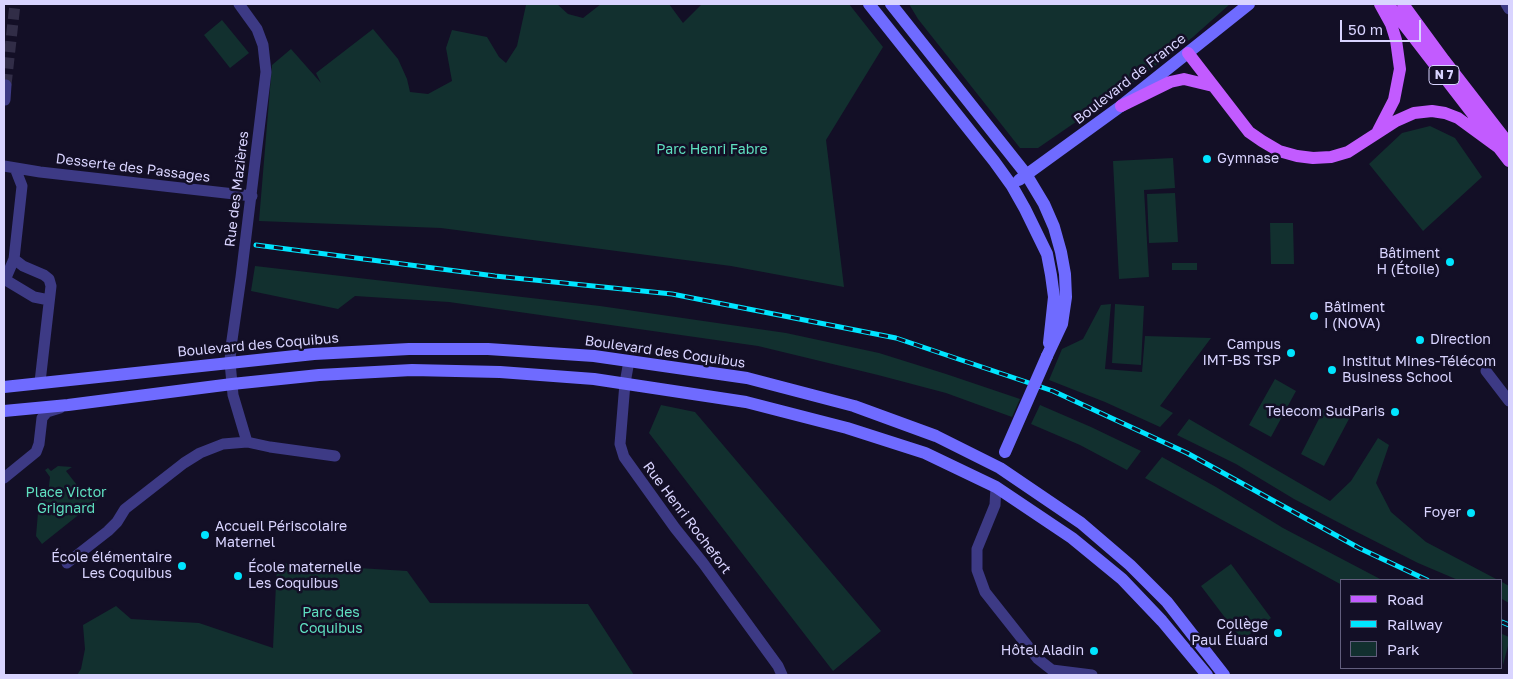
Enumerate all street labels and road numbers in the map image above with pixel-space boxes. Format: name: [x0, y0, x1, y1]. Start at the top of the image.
street label: Boulevard de France: [1071, 30, 1189, 128]
road number: N 7: [1429, 66, 1459, 84]
street label: Rue des Mazières: [222, 130, 252, 248]
street label: Desserte des Passages: [55, 150, 211, 186]
street label: Boulevard des Coquibus: [177, 330, 339, 360]
street label: Boulevard des Coquibus: [584, 332, 746, 372]
street label: Rue Henri Rochefort: [639, 459, 735, 577]

